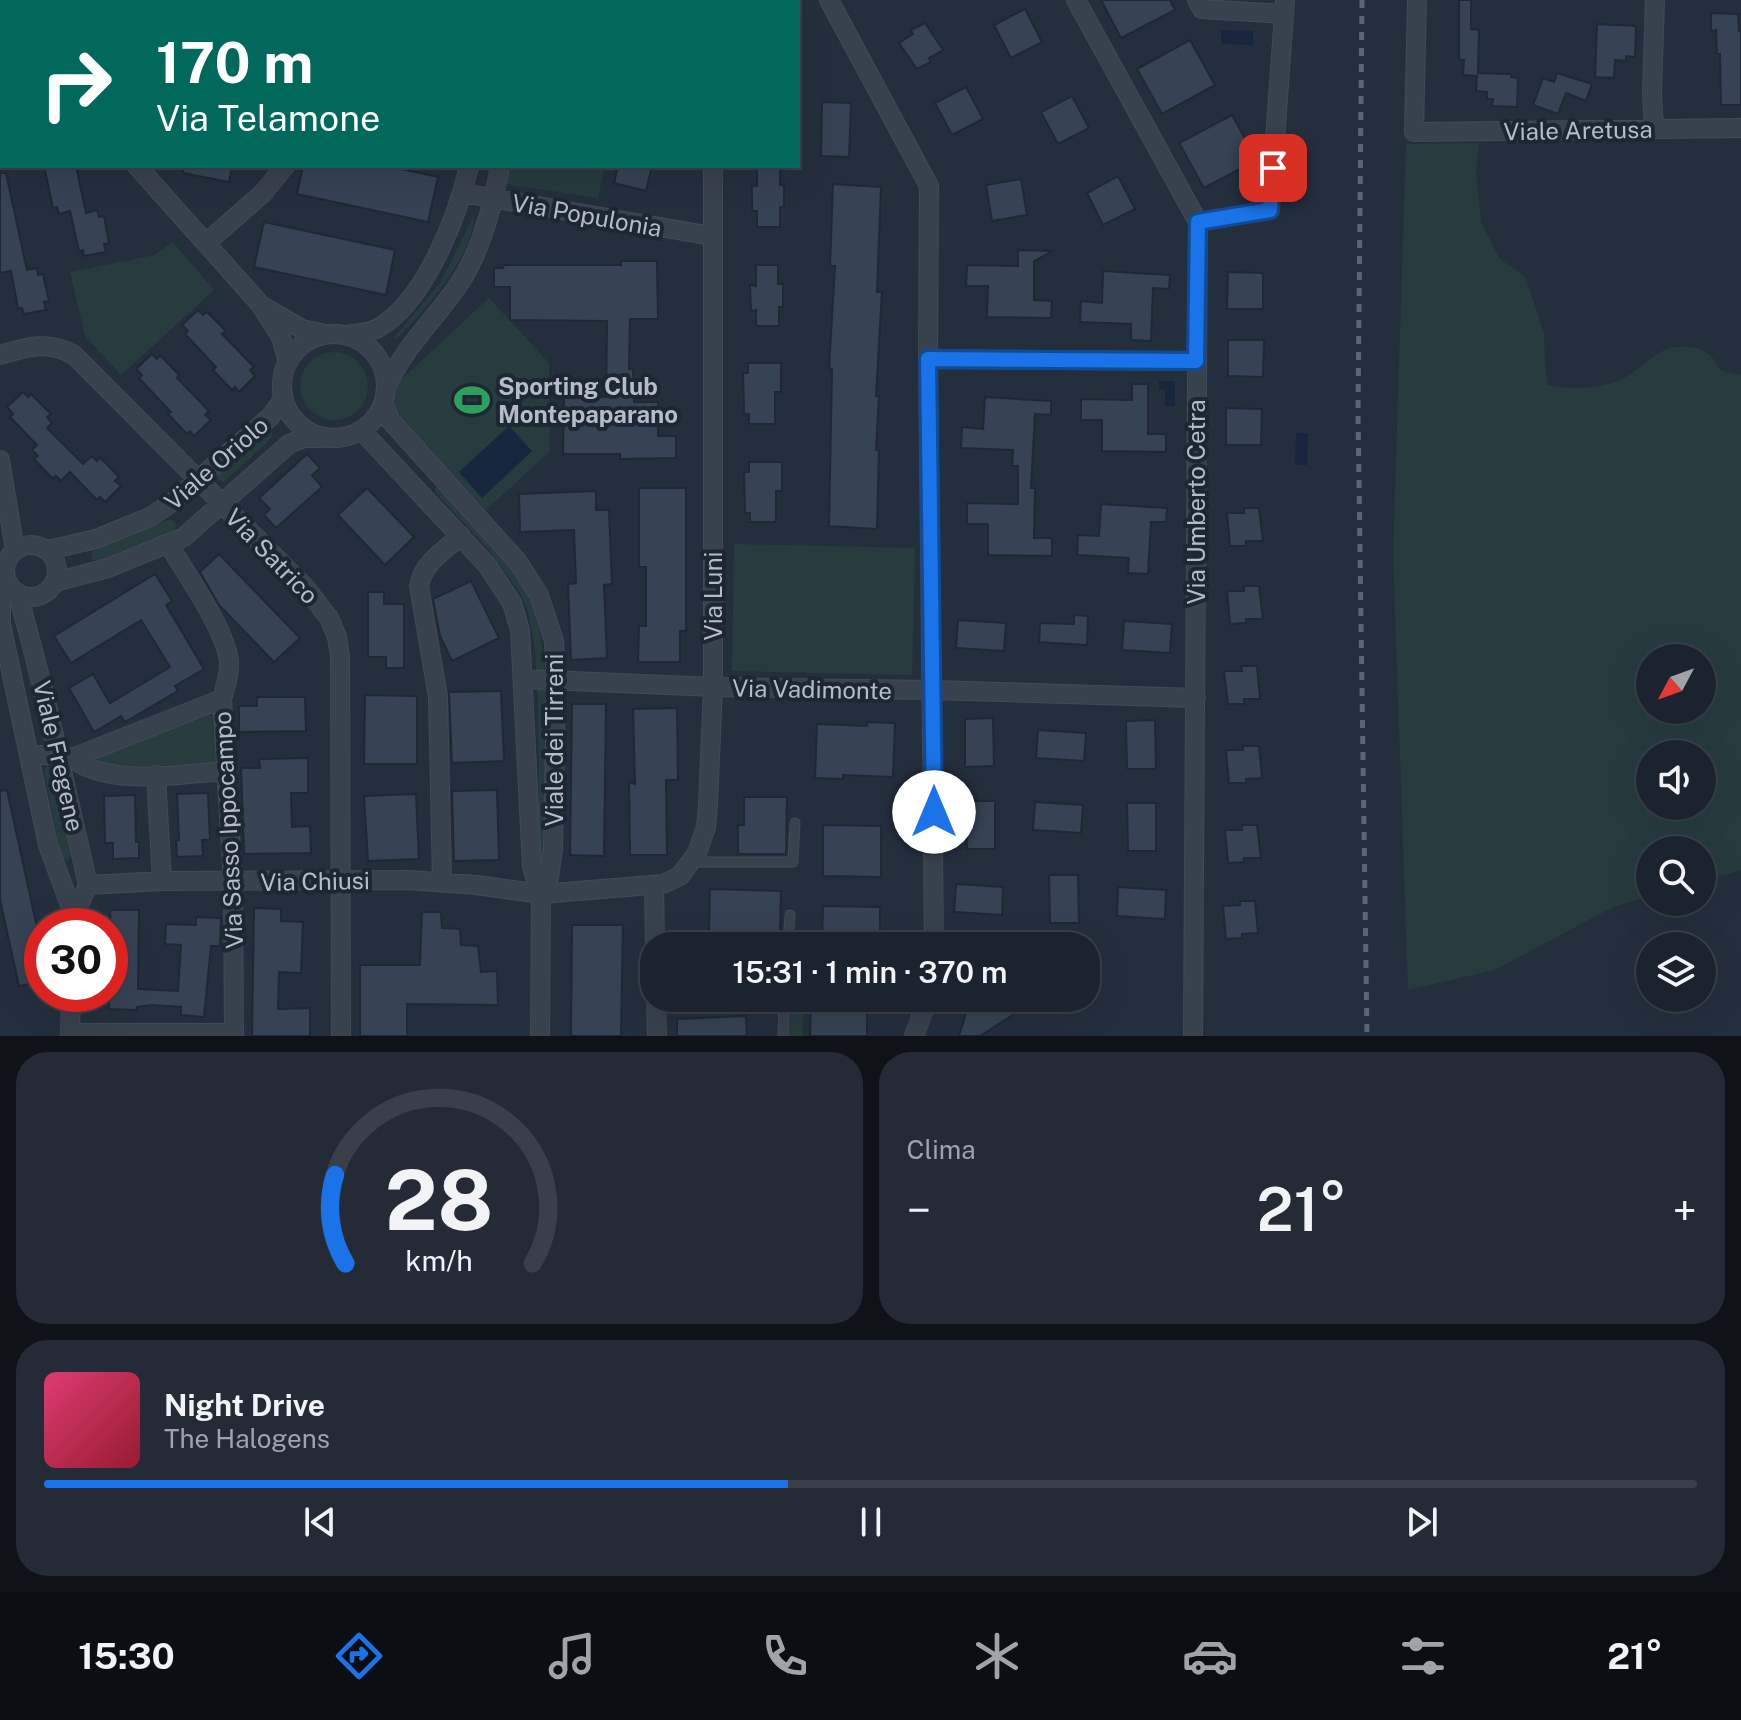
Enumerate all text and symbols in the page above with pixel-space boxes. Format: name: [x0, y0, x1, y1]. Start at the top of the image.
text: 170 m: [156, 30, 313, 96]
icon: right: [24, 32, 128, 136]
text: Via Telamone: [156, 97, 380, 139]
street label: Viale Aretusa: [1503, 115, 1653, 145]
pin: [1239, 134, 1307, 202]
icon: arrive: [1251, 146, 1295, 190]
street label: Via Populonia: [510, 188, 664, 242]
place label: Sporting Club Montepaparano: [498, 372, 678, 428]
sports icon: Sporting Club Montepaparano: [453, 381, 491, 419]
street label: Via Umberto Cetra: [1182, 399, 1210, 605]
street label: Viale Oriolo: [159, 410, 273, 516]
street label: Via Satrico: [220, 503, 324, 609]
street label: Via Luni: [699, 552, 727, 640]
north arrow: [1636, 644, 1716, 724]
map controls: [1636, 644, 1716, 1012]
street label: Viale dei Tirreni: [540, 654, 568, 826]
street label: Via Vadimonte: [732, 674, 892, 704]
street label: Viale Fregene: [28, 678, 90, 834]
street label: Via Sasso Ippocampo: [208, 711, 248, 949]
button: sound: [1636, 740, 1716, 820]
position arrow: [892, 770, 976, 854]
button: search: [1636, 836, 1716, 916]
street label: Via Chiusi: [260, 866, 370, 896]
speed limit sign: 30: [24, 908, 128, 1012]
button: layers: [1636, 932, 1716, 1012]
text: 15:31 · 1 min · 370 m: [732, 954, 1008, 990]
text: Clima: [907, 1134, 976, 1165]
text: 28: [385, 1151, 494, 1249]
text: 21°: [1257, 1174, 1347, 1245]
text: −: [907, 1184, 931, 1236]
text: +: [1673, 1184, 1697, 1236]
text: km/h: [406, 1244, 473, 1277]
text: Night Drive: [164, 1387, 325, 1423]
text: The Halogens: [164, 1423, 330, 1454]
icon: previous: [298, 1500, 342, 1544]
icon: pause: [849, 1500, 893, 1544]
icon: next: [1400, 1500, 1444, 1544]
icon: directions: [331, 1628, 387, 1684]
icon: music: [544, 1628, 600, 1684]
icon: phone: [757, 1628, 813, 1684]
icon: climate: [969, 1628, 1025, 1684]
icon: car: [1182, 1628, 1238, 1684]
icon: filters: [1395, 1628, 1451, 1684]
text: 15:30: [78, 1635, 175, 1677]
text: 21°: [1607, 1635, 1663, 1677]

